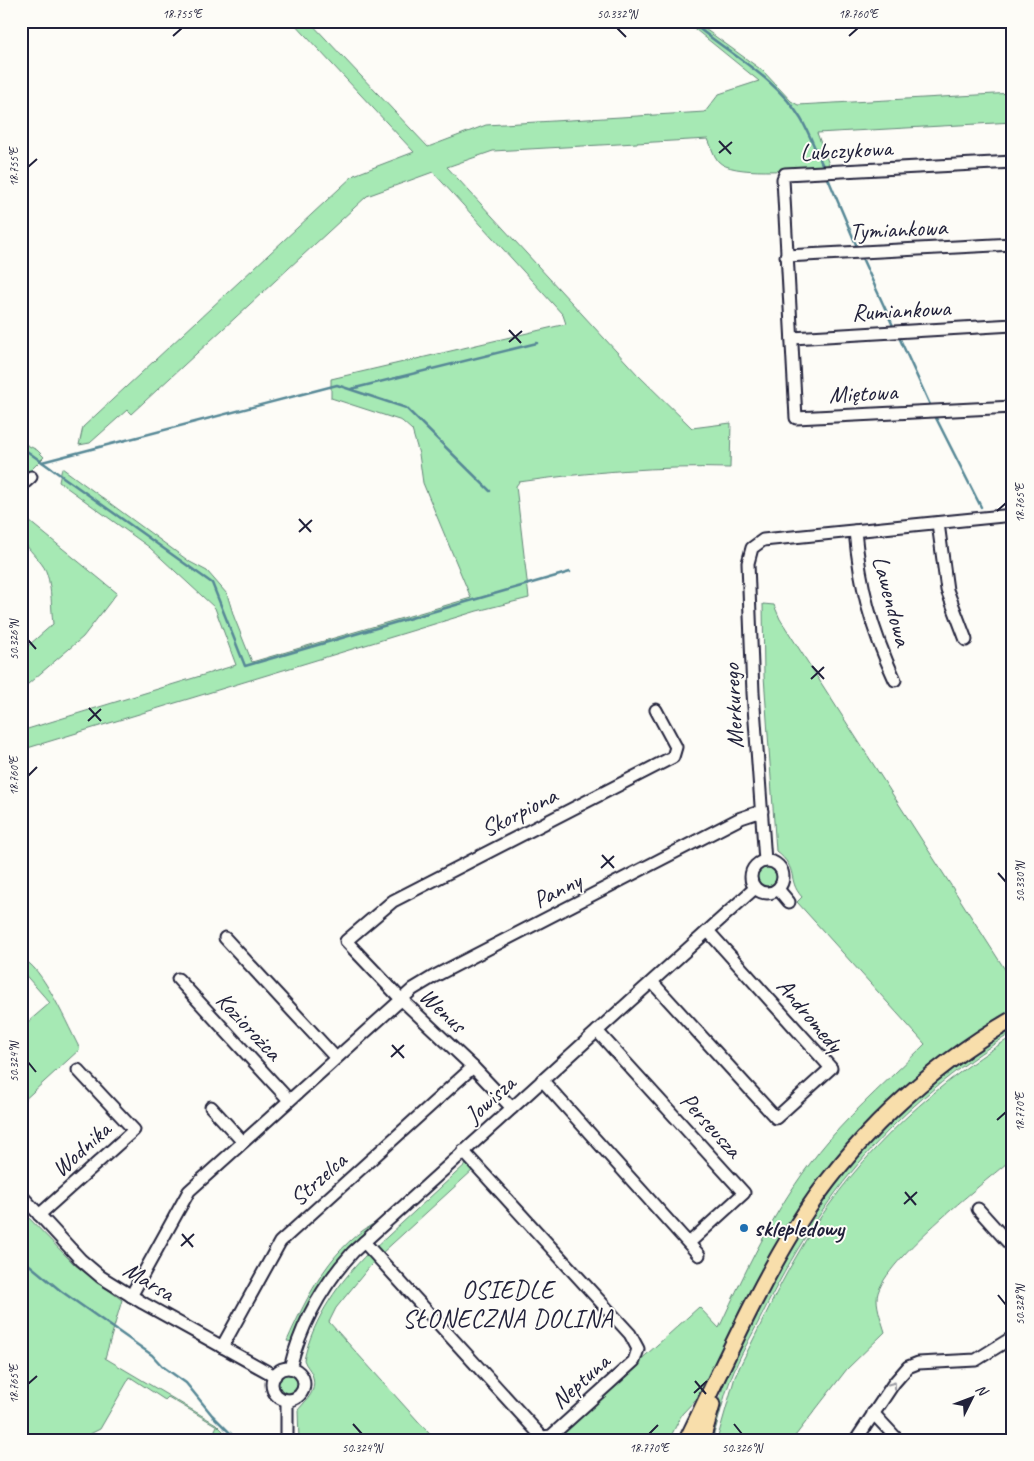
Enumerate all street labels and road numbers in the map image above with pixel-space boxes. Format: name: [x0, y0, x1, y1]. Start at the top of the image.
street label: Lubczykowa: [799, 133, 895, 167]
street label: Tymiankowa: [848, 211, 949, 247]
street label: Rumiankowa: [851, 292, 952, 328]
street label: Miętowa: [828, 376, 899, 410]
street label: Lawendowa: [866, 553, 919, 651]
street label: Merkurego: [716, 661, 750, 749]
street label: Skorpiona: [476, 779, 563, 844]
street label: Panny: [528, 864, 588, 915]
street label: Andromedy: [770, 972, 851, 1060]
street label: Wenus: [413, 981, 474, 1040]
street label: Koziorożca: [210, 985, 289, 1068]
street label: Jowisza: [458, 1067, 523, 1130]
street label: Perseusza: [674, 1086, 749, 1165]
street label: Wodnika: [45, 1113, 118, 1183]
street label: Strzelca: [283, 1145, 354, 1212]
street label: Marsa: [118, 1254, 181, 1309]
street label: Neptuna: [544, 1345, 617, 1415]

